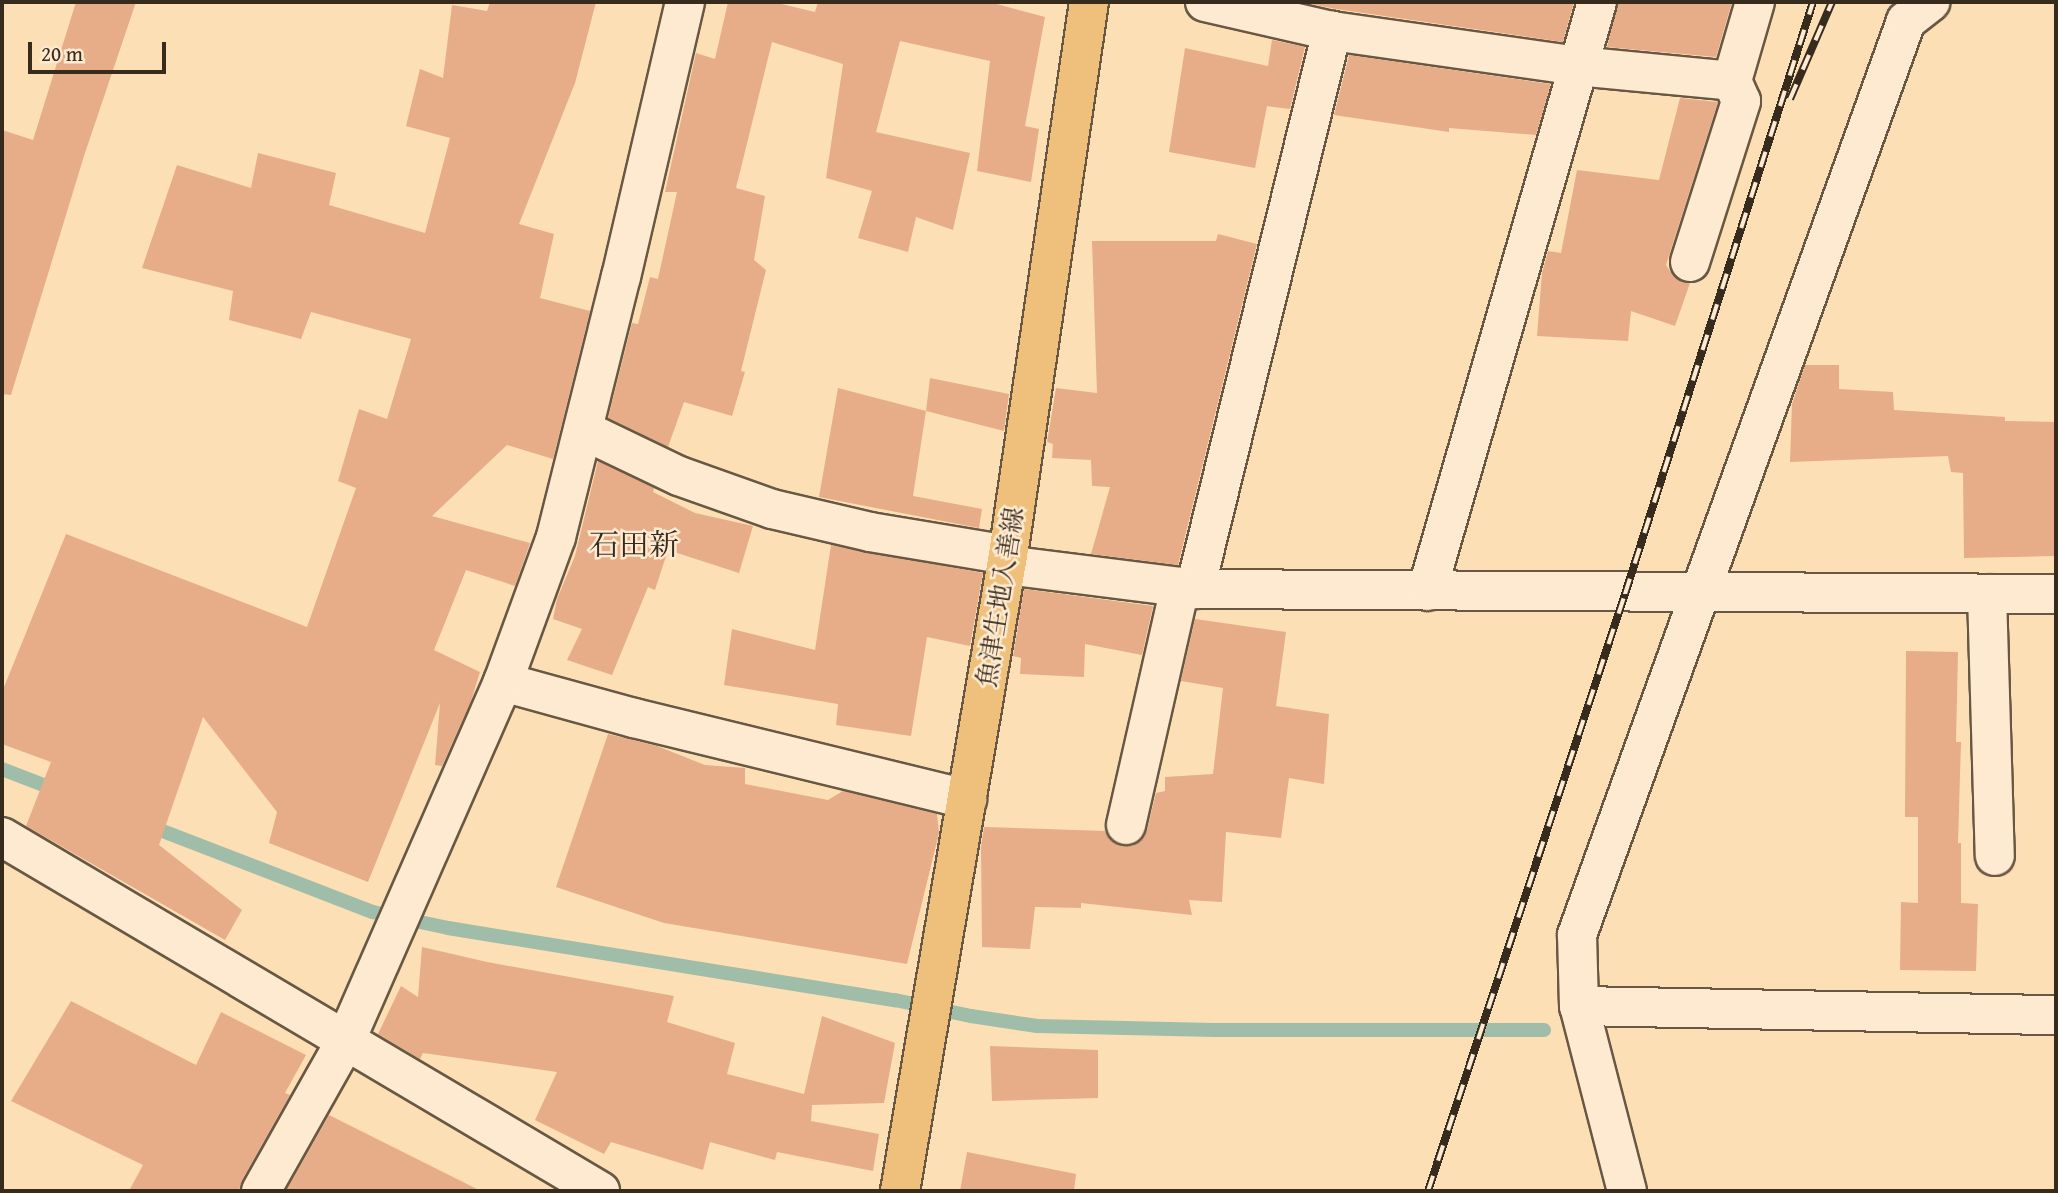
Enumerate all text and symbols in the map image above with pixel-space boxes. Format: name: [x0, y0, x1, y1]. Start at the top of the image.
scale bar: [32, 28, 170, 72]
text: 20 m: [41, 38, 83, 69]
street label: 魚津生地入善線: [970, 505, 1030, 689]
district label: 石田新: [589, 526, 679, 562]

